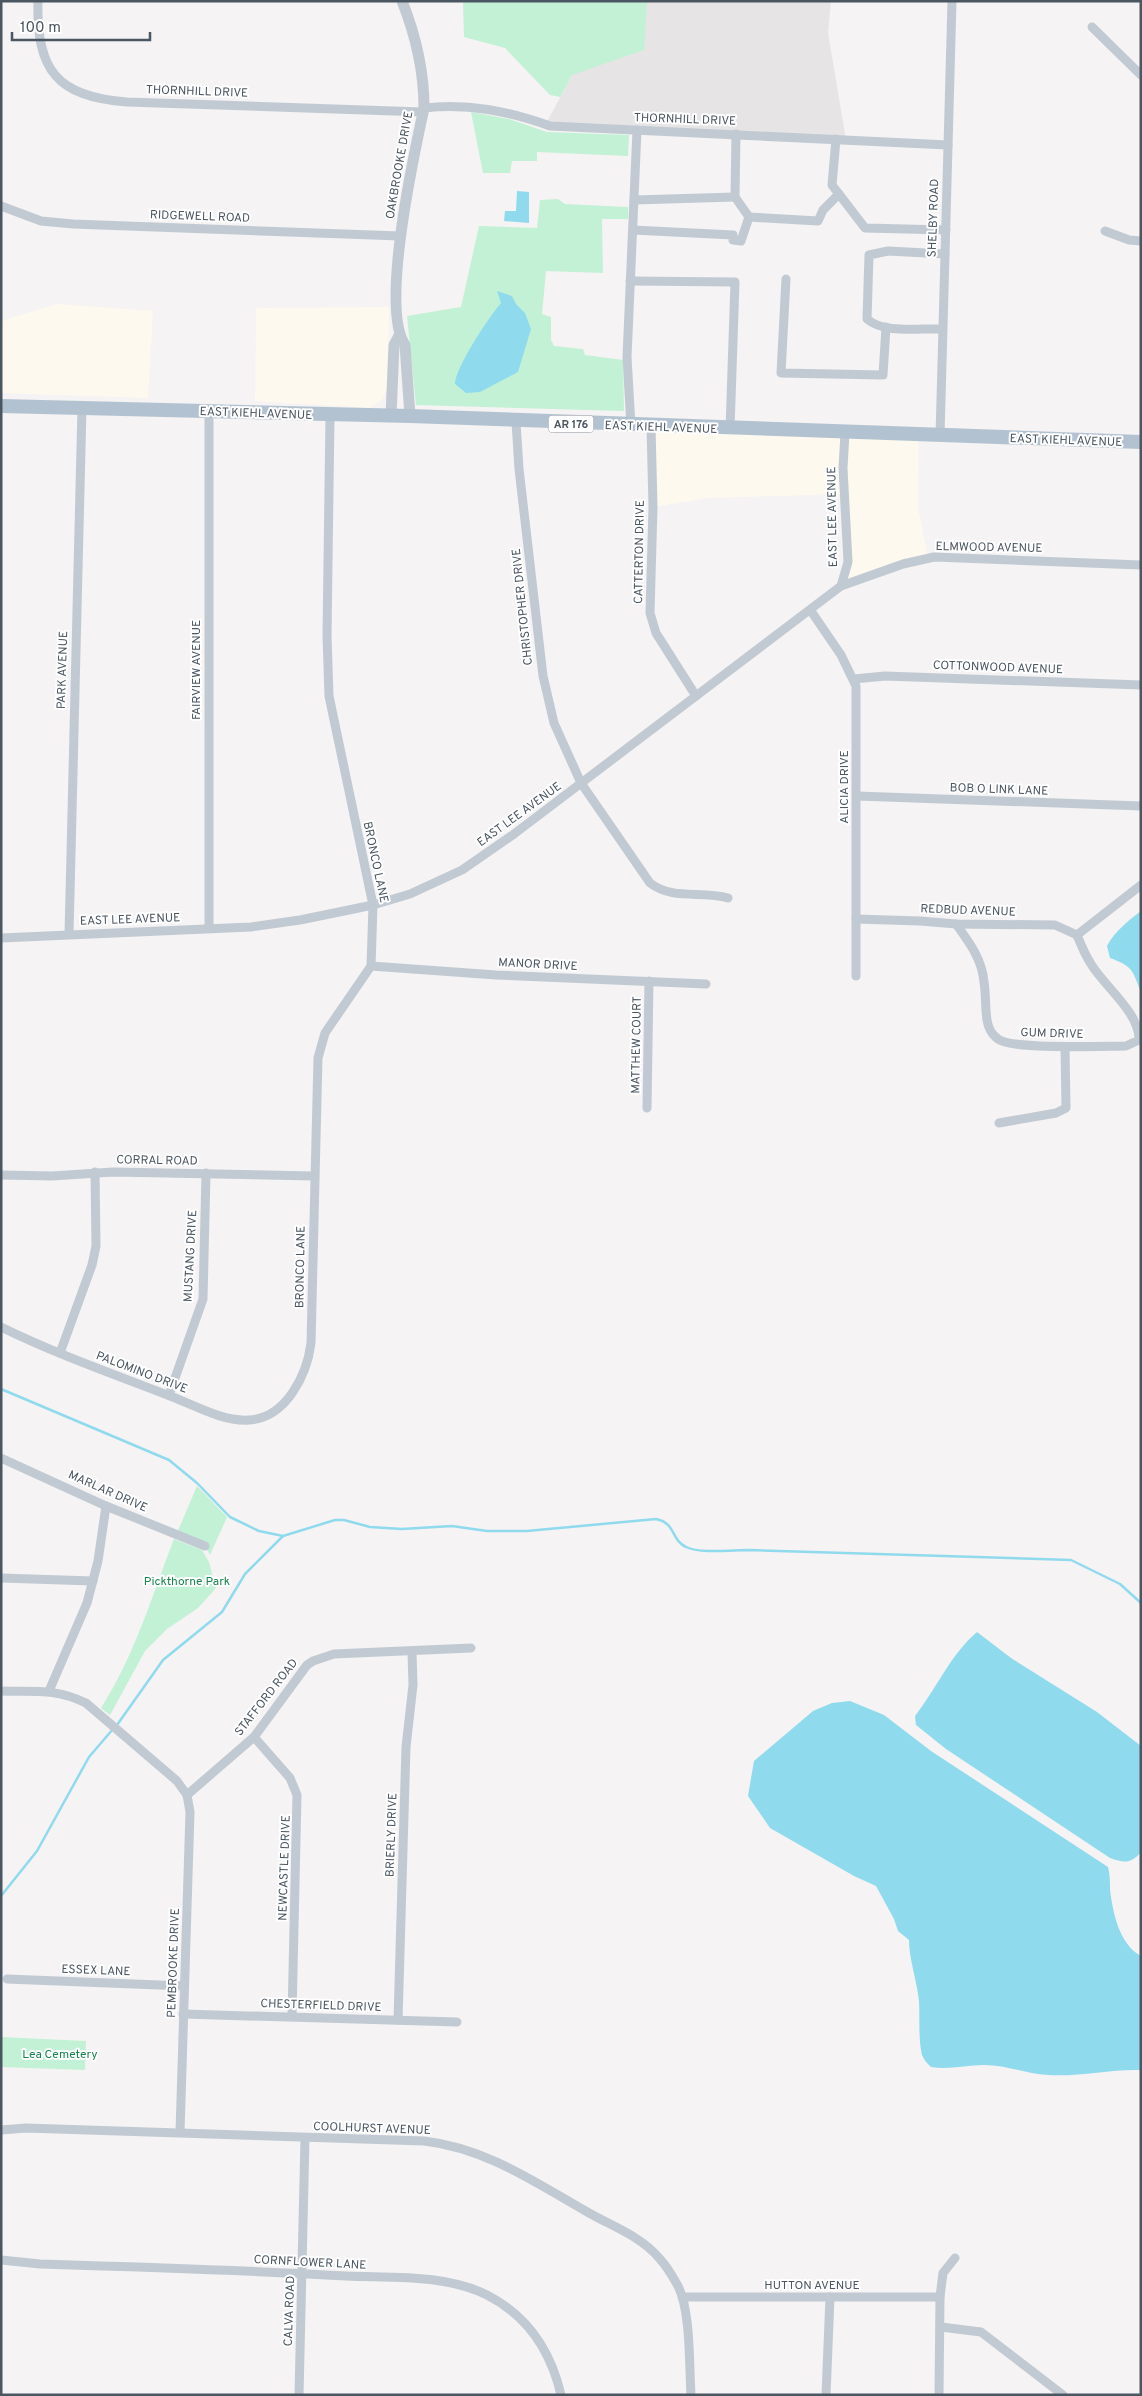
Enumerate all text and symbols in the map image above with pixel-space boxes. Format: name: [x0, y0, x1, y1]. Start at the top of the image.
scale bar: [12, 10, 150, 42]
text: 100 m: [20, 19, 61, 38]
street label: THORNHILL DRIVE: [146, 82, 248, 102]
street label: OAKBROOKE DRIVE: [383, 110, 417, 220]
street label: THORNHILL DRIVE: [634, 110, 736, 130]
street label: SHELBY ROAD: [925, 178, 943, 258]
street label: RIDGEWELL ROAD: [150, 207, 250, 227]
street label: EAST KIEHL AVENUE: [199, 404, 313, 424]
road number: AR 176: [548, 416, 594, 432]
street label: EAST KIEHL AVENUE: [604, 418, 718, 438]
street label: EAST KIEHL AVENUE: [1009, 431, 1123, 451]
street label: EAST LEE AVENUE: [824, 467, 842, 567]
street label: CATTERTON DRIVE: [631, 500, 649, 604]
street label: ELMWOOD AVENUE: [935, 539, 1043, 557]
street label: CHRISTOPHER DRIVE: [509, 548, 537, 666]
street label: FAIRVIEW AVENUE: [189, 620, 205, 720]
street label: PARK AVENUE: [54, 631, 72, 709]
street label: COTTONWOOD AVENUE: [933, 658, 1063, 678]
street label: ALICIA DRIVE: [837, 750, 853, 824]
street label: EAST LEE AVENUE: [474, 779, 565, 851]
street label: BOB O LINK LANE: [949, 780, 1048, 800]
street label: BRONCO LANE: [359, 820, 391, 904]
street label: REDBUD AVENUE: [920, 901, 1016, 921]
street label: EAST LEE AVENUE: [80, 910, 181, 930]
street label: MANOR DRIVE: [498, 955, 578, 975]
street label: MATTHEW COURT: [628, 996, 646, 1094]
street label: GUM DRIVE: [1020, 1025, 1084, 1043]
street label: CORRAL ROAD: [116, 1152, 198, 1170]
street label: MUSTANG DRIVE: [181, 1210, 201, 1303]
street label: BRONCO LANE: [292, 1226, 310, 1308]
street label: PALOMINO DRIVE: [94, 1348, 190, 1398]
street label: MARLAR DRIVE: [65, 1467, 150, 1517]
park label: Pickthorne Park: [144, 1574, 230, 1590]
street label: STAFFORD ROAD: [232, 1656, 302, 1740]
street label: BRIERLY DRIVE: [383, 1793, 401, 1877]
street label: NEWCASTLE DRIVE: [275, 1815, 295, 1921]
street label: PEMBROOKE DRIVE: [164, 1908, 184, 2018]
street label: ESSEX LANE: [61, 1962, 131, 1980]
street label: CHESTERFIELD DRIVE: [260, 1996, 382, 2016]
park label: Lea Cemetery: [22, 2047, 98, 2063]
street label: COOLHURST AVENUE: [313, 2119, 431, 2139]
street label: CORNFLOWER LANE: [253, 2252, 367, 2274]
street label: CALVA ROAD: [281, 2275, 299, 2347]
street label: HUTTON AVENUE: [764, 2278, 860, 2294]

